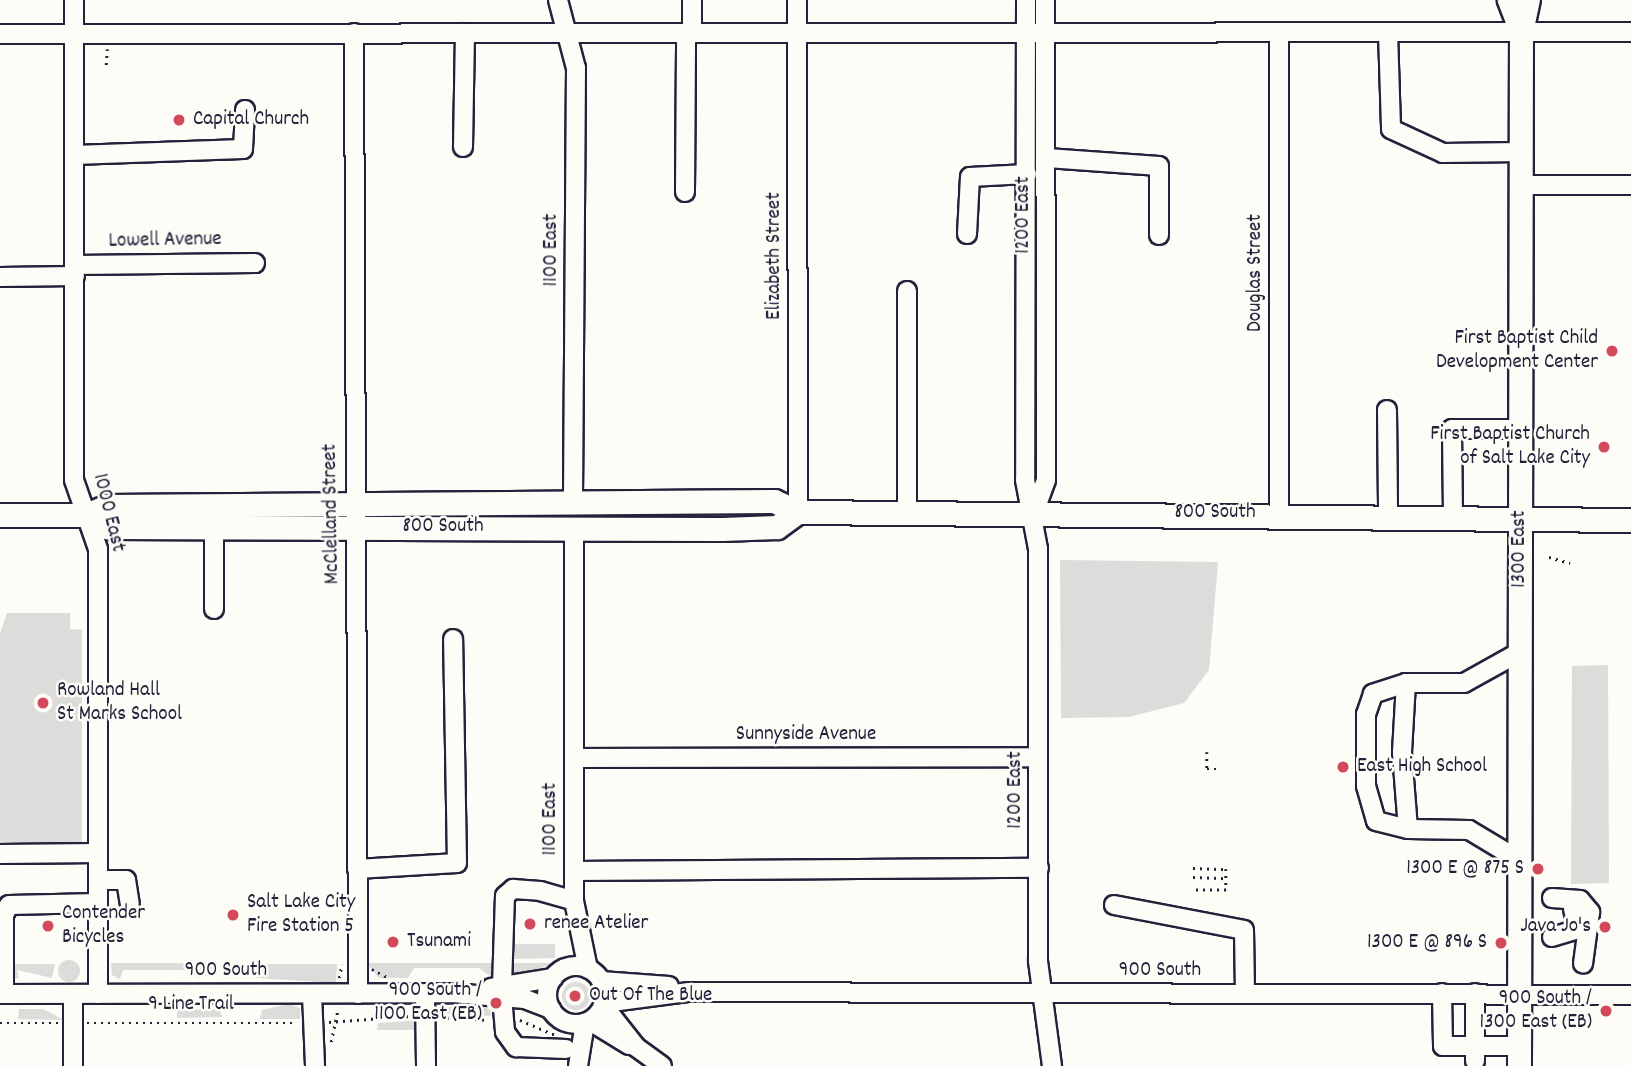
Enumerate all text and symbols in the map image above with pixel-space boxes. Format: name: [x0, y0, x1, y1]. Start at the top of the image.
place label: Capital Church: [193, 107, 309, 133]
marker: Capital Church: [171, 112, 187, 128]
street label: 1200 East: [1011, 176, 1037, 254]
street label: Elizabeth Street: [762, 192, 788, 320]
street label: 1100 East: [539, 214, 565, 286]
street label: Douglas Street: [1243, 214, 1269, 332]
street label: Lowell Avenue: [108, 227, 222, 255]
place label: First Baptist Child Development Center: [1436, 326, 1598, 376]
marker: First Baptist Child Development Center: [1604, 343, 1620, 359]
place label: First Baptist Church of Salt Lake City: [1430, 422, 1590, 472]
marker: First Baptist Church of Salt Lake City: [1596, 439, 1612, 455]
street label: McClelland Street: [318, 443, 346, 585]
street label: 1000 East: [86, 471, 130, 555]
street label: 800 South: [1174, 500, 1256, 526]
street label: 1300 East: [1507, 510, 1533, 588]
street label: 800 South: [402, 514, 484, 540]
place label: Rowland Hall St Marks School: [57, 678, 182, 728]
marker: Rowland Hall St Marks School: [35, 695, 51, 711]
street label: Sunnyside Avenue: [736, 722, 876, 748]
street label: 1200 East: [1003, 751, 1029, 829]
place label: East High School: [1357, 754, 1487, 780]
marker: East High School: [1335, 759, 1351, 775]
street label: 1100 East: [538, 783, 564, 855]
place label: 1300 E @ 875 S: [1406, 856, 1524, 882]
marker: 1300 E @ 875 S: [1530, 861, 1546, 877]
place label: Salt Lake City Fire Station 5: [247, 890, 355, 940]
place label: Contender Bicycles: [62, 901, 145, 951]
marker: Salt Lake City Fire Station 5: [225, 907, 241, 923]
place label: renee Atelier: [544, 911, 648, 937]
place label: Java Jo's: [1520, 914, 1591, 940]
marker: renee Atelier: [522, 916, 538, 932]
marker: Contender Bicycles: [40, 918, 56, 934]
marker: Java Jo's: [1597, 919, 1613, 935]
place label: Tsunami: [407, 929, 471, 955]
place label: 1300 E @ 896 S: [1367, 930, 1487, 956]
marker: Tsunami: [385, 934, 401, 950]
marker: 1300 E @ 896 S: [1493, 935, 1509, 951]
street label: 900 South: [185, 958, 267, 984]
street label: 900 South: [1119, 958, 1201, 984]
place label: 900 South / 1100 East (EB): [374, 978, 482, 1028]
place label: Out Of The Blue: [589, 983, 712, 1009]
place label: 900 South / 1300 East (EB): [1480, 986, 1592, 1036]
marker: Out Of The Blue: [567, 988, 583, 1004]
street label: 9 Line Trail: [148, 992, 234, 1018]
marker: 900 South / 1100 East (EB): [488, 995, 504, 1011]
marker: 900 South / 1300 East (EB): [1598, 1003, 1614, 1019]

